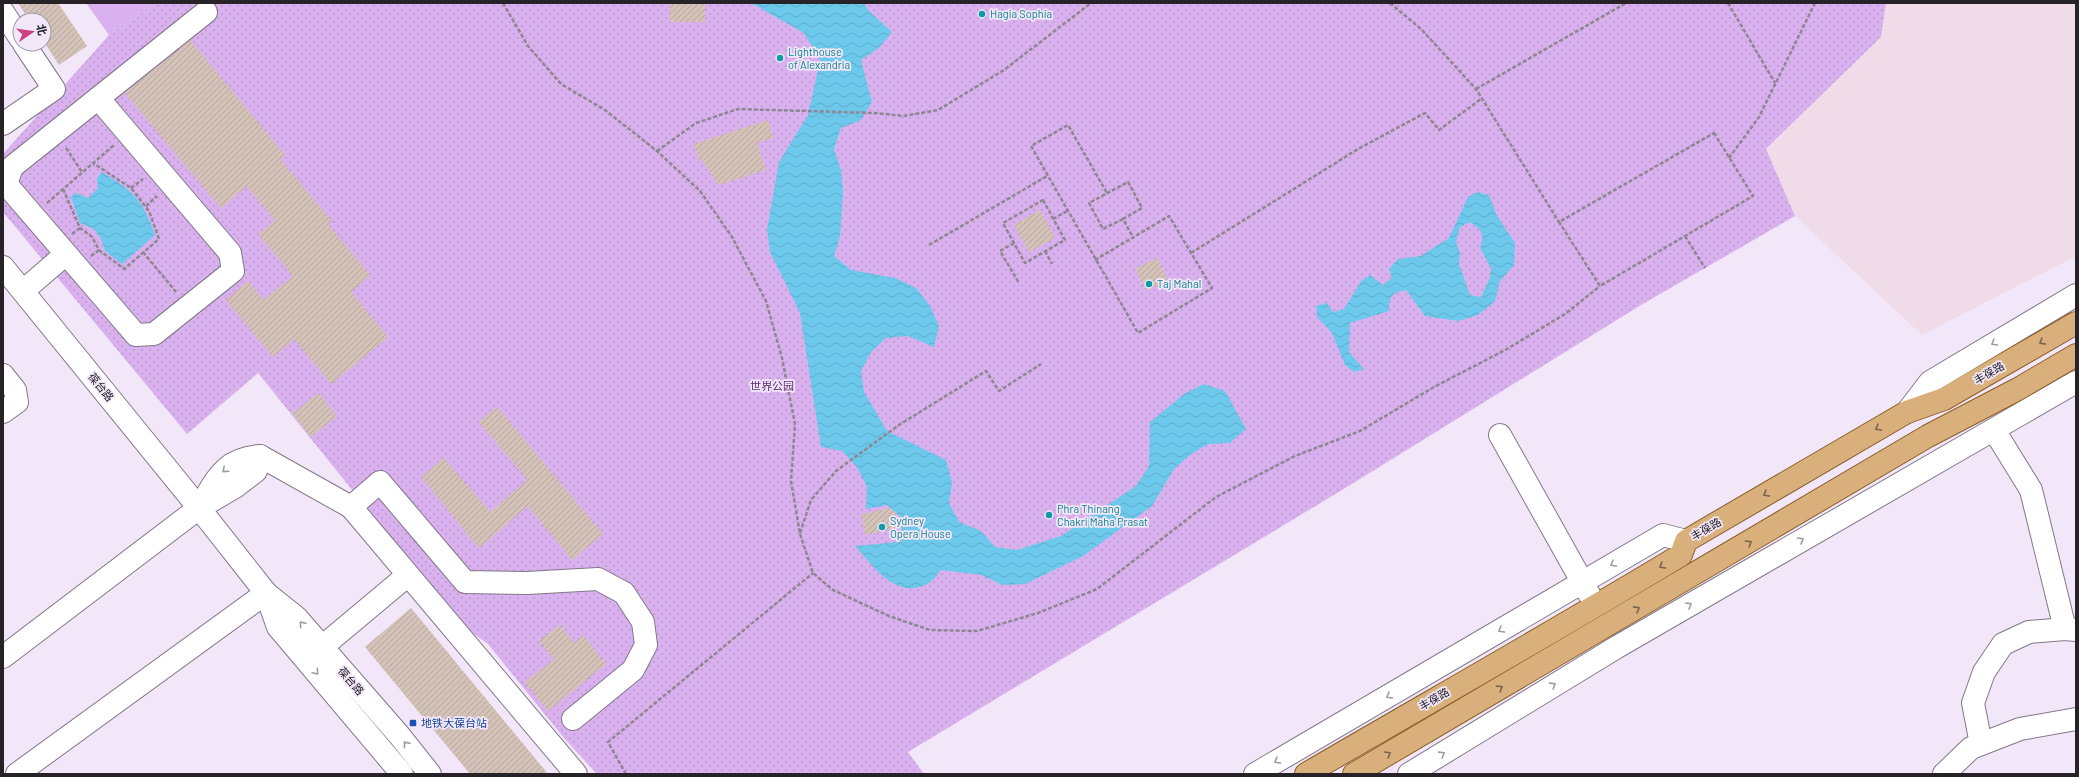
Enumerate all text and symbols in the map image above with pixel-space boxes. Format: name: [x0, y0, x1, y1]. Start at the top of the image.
place label: Hagia Sophia: [990, 7, 1052, 20]
marker: Hagia Sophia: [977, 9, 987, 19]
north arrow: [12, 12, 52, 52]
text: 北: [35, 23, 50, 36]
place label: Lighthouse of Alexandria: [788, 45, 850, 71]
marker: Lighthouse of Alexandria: [775, 53, 785, 63]
place label: Taj Mahal: [1157, 277, 1201, 290]
marker: Taj Mahal: [1144, 279, 1154, 289]
one-way arrow: [2039, 338, 2046, 345]
one-way arrow: [1991, 339, 1998, 346]
street label: 丰葆路: [1971, 359, 2006, 386]
street label: 葆台路: [86, 370, 117, 404]
park label: 世界公园: [750, 379, 794, 392]
one-way arrow: [1875, 424, 1882, 431]
one-way arrow: [222, 465, 230, 473]
one-way arrow: [1763, 489, 1770, 496]
place label: Phra Thinang Chakri Maha Prasat: [1057, 502, 1148, 528]
marker: Phra Thinang Chakri Maha Prasat: [1044, 510, 1054, 520]
place label: Sydney Opera House: [890, 514, 951, 540]
street label: 丰葆路: [1688, 515, 1723, 542]
marker: Sydney Opera House: [877, 522, 887, 532]
one-way arrow: [1797, 537, 1804, 544]
one-way arrow: [1745, 540, 1752, 547]
one-way arrow: [1610, 559, 1617, 566]
one-way arrow: [1659, 562, 1666, 569]
one-way arrow: [1685, 603, 1692, 610]
one-way arrow: [1633, 606, 1640, 613]
one-way arrow: [300, 621, 307, 629]
one-way arrow: [1498, 625, 1505, 632]
street label: 葆台路: [336, 664, 367, 697]
one-way arrow: [312, 668, 319, 675]
one-way arrow: [1549, 683, 1556, 690]
street label: 丰葆路: [1416, 685, 1451, 712]
one-way arrow: [1496, 685, 1503, 692]
one-way arrow: [1386, 691, 1393, 698]
place label: 地铁大葆台站: [421, 716, 487, 729]
marker: 地铁大葆台站: [408, 718, 418, 728]
one-way arrow: [403, 741, 410, 748]
one-way arrow: [1438, 751, 1445, 758]
one-way arrow: [1384, 752, 1391, 759]
one-way arrow: [1274, 757, 1281, 764]

